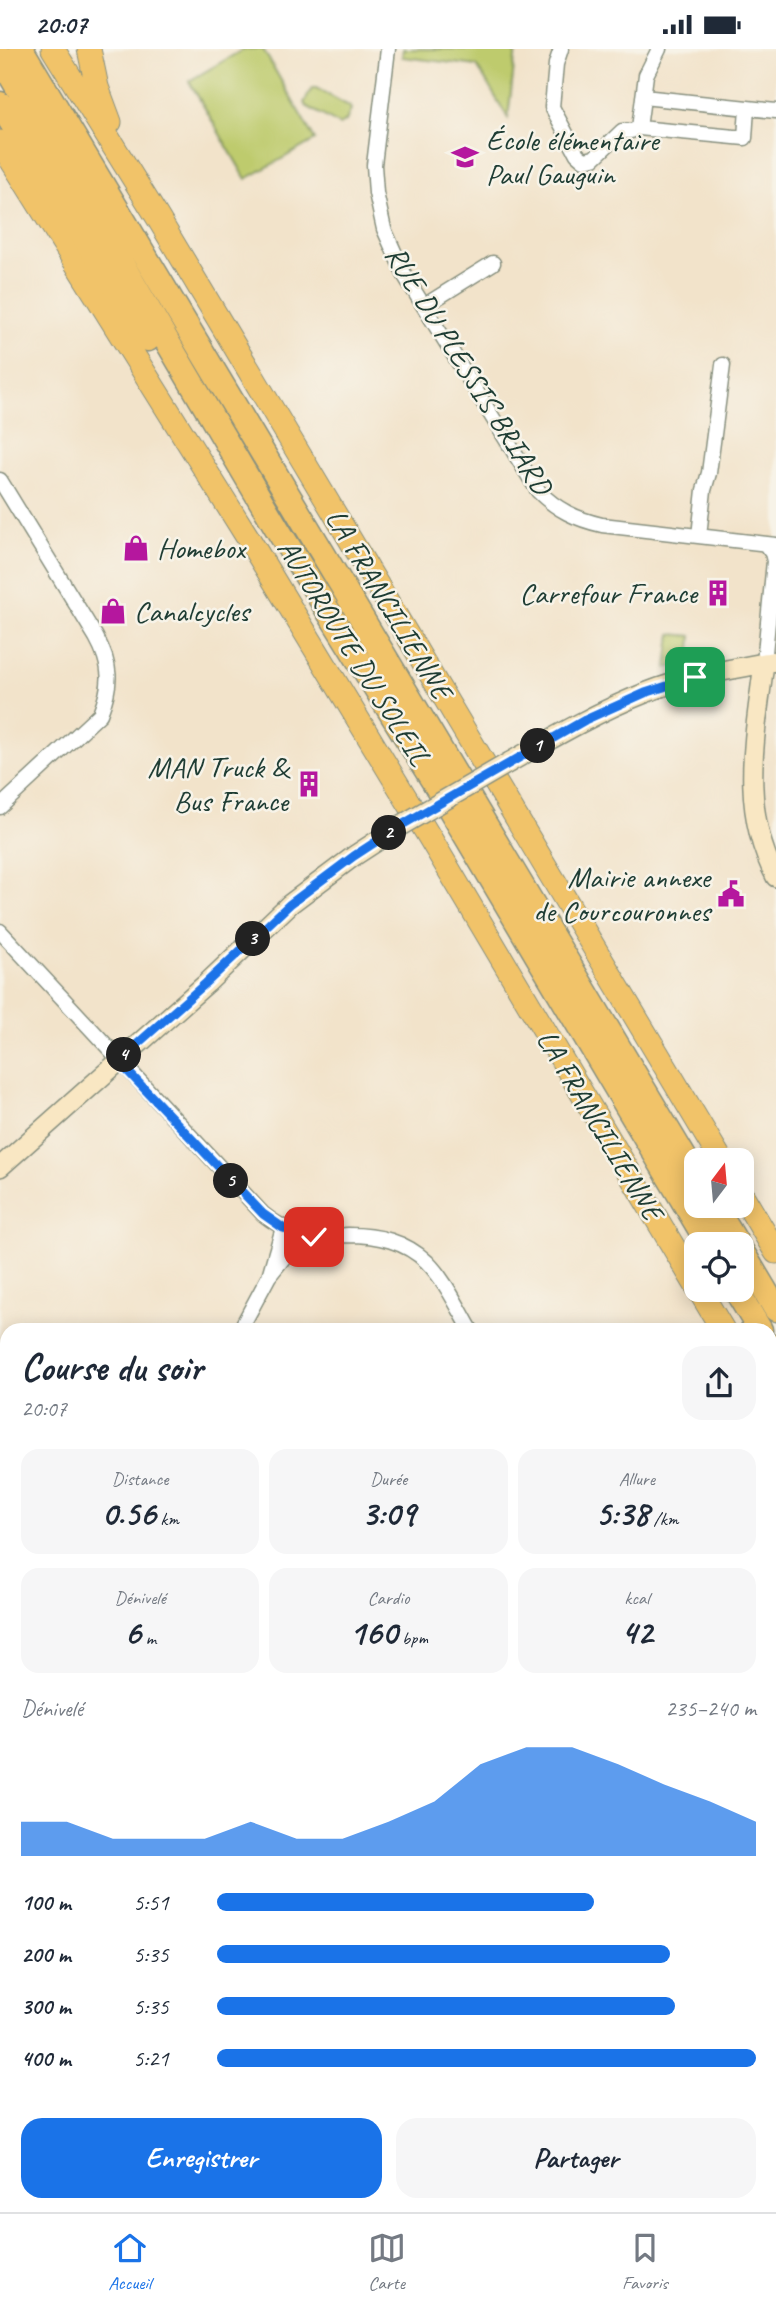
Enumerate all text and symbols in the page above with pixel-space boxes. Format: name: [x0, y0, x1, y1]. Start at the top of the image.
text: 20:07: [35, 8, 87, 41]
place label: École élémentaire Paul Gauguin: [486, 121, 661, 193]
school or university icon: École élémentaire Paul Gauguin: [450, 142, 480, 172]
street label: RUE DU PLESSIS BRIARD: [377, 238, 562, 504]
street label: LA FRANCILIENNE: [317, 502, 463, 709]
place label: Homebox: [157, 529, 248, 567]
street label: AUTOROUTE DU SOLEIL: [269, 532, 440, 773]
shop icon: Homebox: [121, 533, 151, 563]
place label: Carrefour France: [520, 574, 699, 612]
building icon: Carrefour France: [703, 578, 733, 608]
place label: Canalcycles: [134, 592, 252, 630]
shop icon: Canalcycles: [98, 596, 128, 626]
pin: [665, 647, 725, 707]
icon: arrive: [676, 658, 714, 696]
pin: 1: [520, 729, 556, 763]
text: 1: [533, 733, 542, 757]
place label: MAN Truck & Bus France: [148, 748, 291, 820]
building icon: MAN Truck & Bus France: [294, 769, 324, 799]
pin: 2: [372, 815, 406, 851]
text: 2: [384, 820, 393, 844]
place label: Mairie annexe de Courcouronnes: [533, 858, 713, 930]
public building icon: Mairie annexe de Courcouronnes: [716, 879, 746, 909]
pin: 3: [236, 921, 270, 957]
text: 3: [248, 926, 257, 950]
street label: LA FRANCILIENNE: [528, 1023, 674, 1230]
pin: 4: [106, 1037, 142, 1073]
text: 4: [119, 1042, 128, 1066]
north arrow: [684, 1148, 754, 1218]
map controls: [684, 1148, 754, 1302]
pin: 5: [214, 1163, 248, 1199]
text: 5: [226, 1168, 235, 1192]
pin: [284, 1207, 344, 1267]
icon: check: [295, 1218, 333, 1256]
button: locate: [684, 1232, 754, 1302]
text: Course du soir: [21, 1344, 203, 1391]
button: share: [682, 1346, 756, 1420]
text: 20:07: [21, 1394, 67, 1423]
text: Distance: [112, 1467, 169, 1491]
text: Durée: [370, 1467, 407, 1491]
text: Allure: [619, 1467, 655, 1491]
text: 0.56: [101, 1491, 156, 1536]
text: 3:09: [362, 1491, 415, 1536]
text: 5:38: [595, 1491, 649, 1536]
text: km: [156, 1507, 179, 1531]
text: /km: [649, 1507, 678, 1531]
text: Dénivelé: [115, 1586, 166, 1610]
text: Cardio: [368, 1586, 409, 1610]
text: kcal: [624, 1586, 649, 1610]
text: 6: [124, 1610, 141, 1655]
text: 160: [349, 1610, 397, 1655]
text: 42: [621, 1610, 653, 1655]
text: m: [141, 1626, 156, 1650]
text: bpm: [397, 1626, 428, 1650]
text: Dénivelé: [21, 1694, 83, 1723]
text: 235–240 m: [665, 1694, 756, 1723]
text: 100 m: [21, 1888, 71, 1917]
text: 5:51: [133, 1888, 169, 1917]
text: 200 m: [21, 1940, 71, 1969]
text: 5:35: [133, 1940, 169, 1969]
text: 300 m: [21, 1992, 71, 2021]
text: 5:35: [133, 1992, 169, 2021]
text: 400 m: [21, 2044, 71, 2073]
text: 5:21: [133, 2044, 169, 2073]
button: Enregistrer: [21, 2118, 382, 2198]
button: Partager: [396, 2118, 756, 2198]
tab: Accueil: [108, 2229, 151, 2295]
tab: Carte: [368, 2229, 406, 2295]
tab: Favoris: [622, 2229, 668, 2295]

